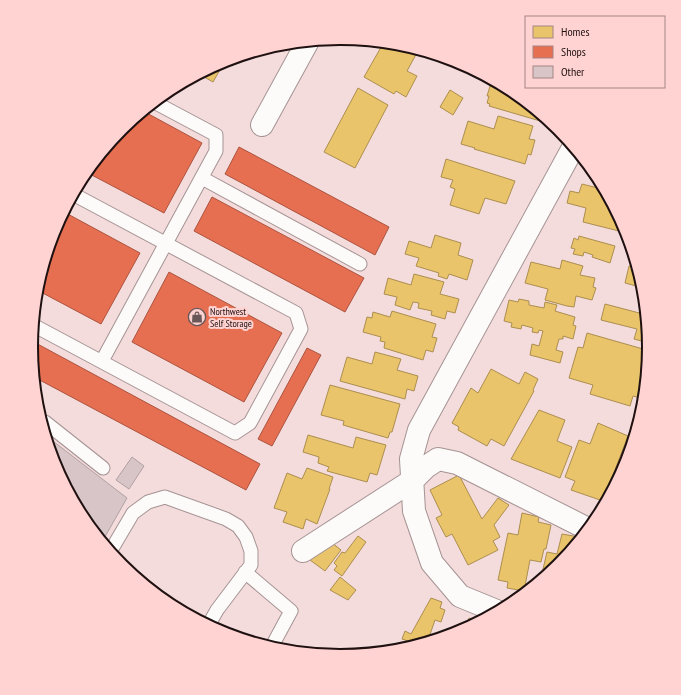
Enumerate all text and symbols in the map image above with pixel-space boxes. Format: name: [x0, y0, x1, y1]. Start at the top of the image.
legend: [525, 16, 665, 88]
text: Homes: [561, 24, 589, 39]
text: Shops: [561, 44, 586, 59]
text: Other: [561, 64, 585, 79]
place label: Northwest Self Storage: [210, 305, 252, 330]
shop icon: Northwest Self Storage: [187, 307, 207, 327]

